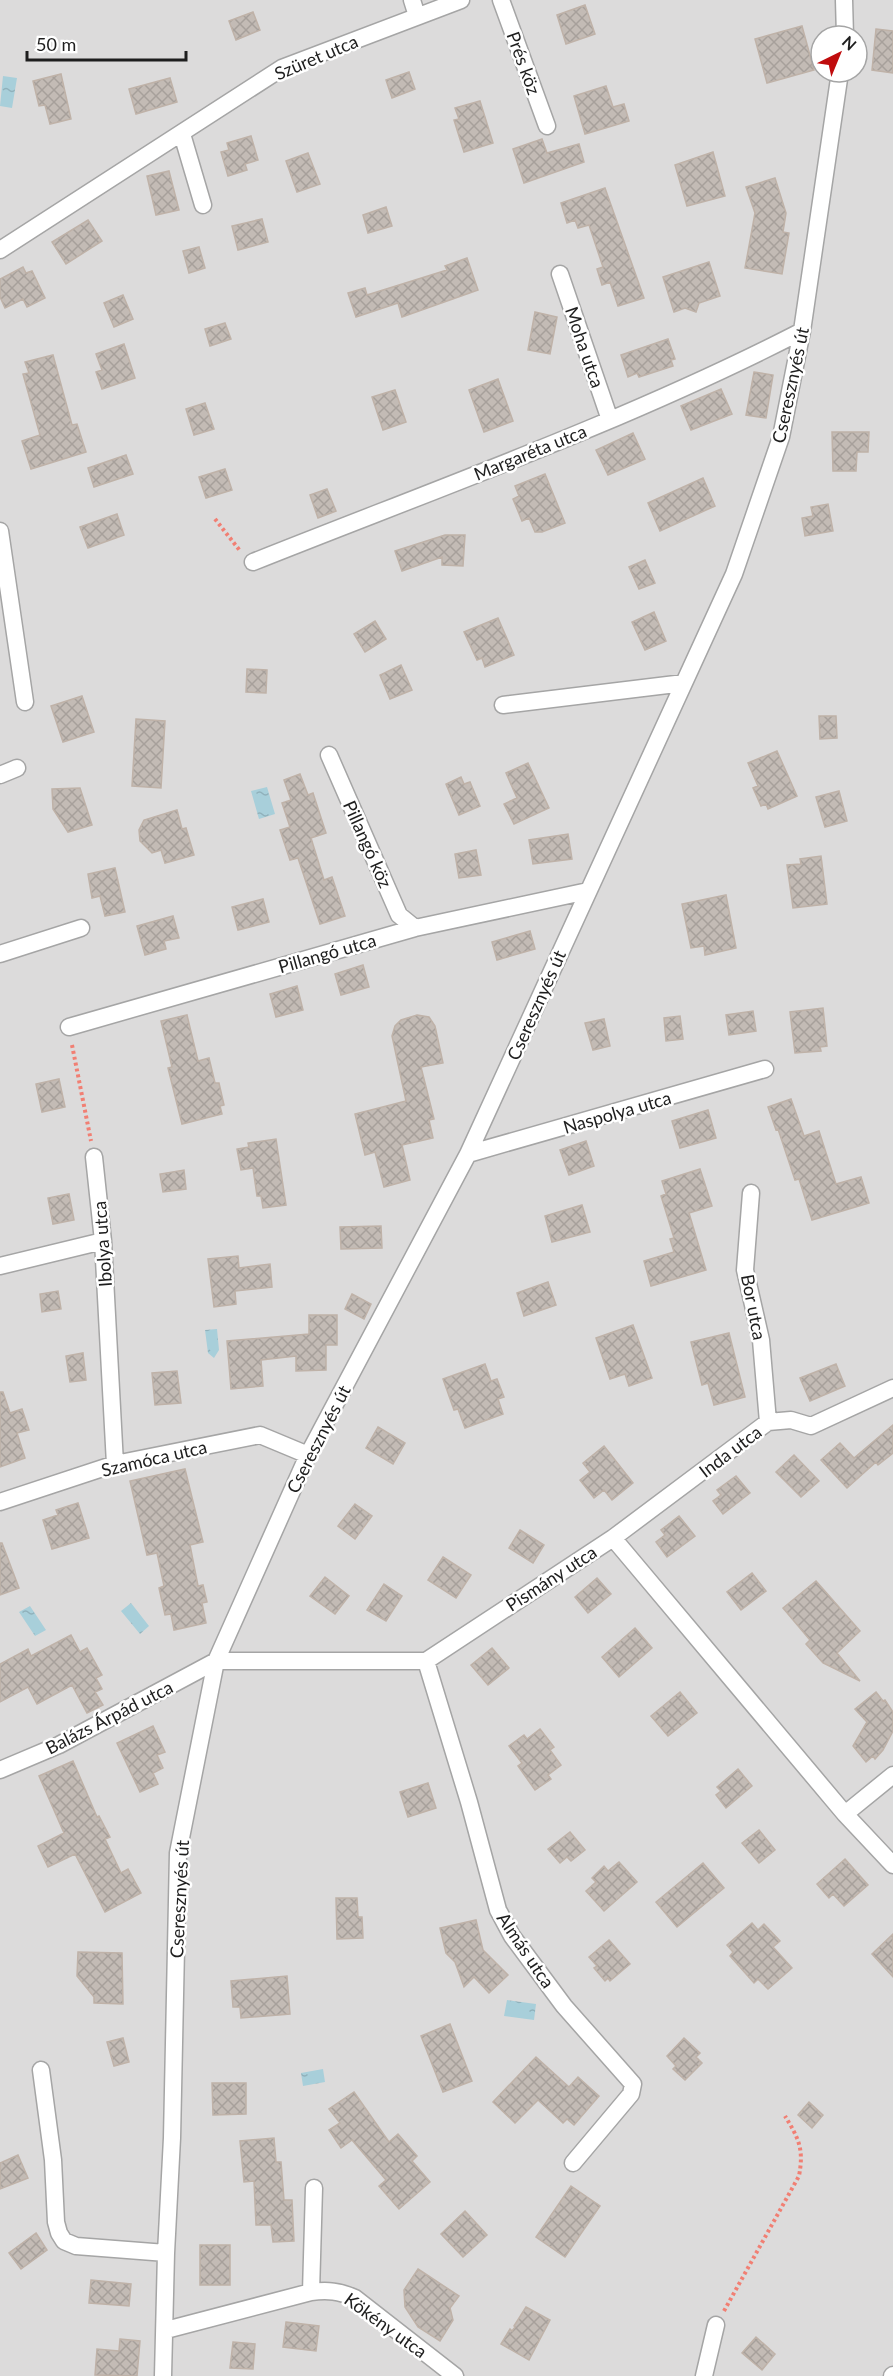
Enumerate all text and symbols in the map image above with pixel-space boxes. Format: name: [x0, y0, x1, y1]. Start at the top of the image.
scale bar: [27, 24, 186, 62]
north arrow: [809, 24, 869, 84]
street label: Prés köz: [502, 28, 546, 98]
street label: Szüret utca: [271, 30, 361, 84]
text: N: [839, 32, 861, 54]
text: 50 m: [36, 33, 76, 55]
street label: Moha utca: [561, 304, 609, 390]
street label: Cseresznyés út: [767, 324, 813, 445]
street label: Margaréta utca: [470, 419, 590, 485]
street label: Pillangó köz: [339, 797, 397, 891]
street label: Pillangó utca: [276, 929, 378, 977]
street label: Cseresznyés út: [502, 946, 570, 1063]
street label: Naspolya utca: [560, 1086, 674, 1138]
street label: Ibolya utca: [88, 1200, 116, 1288]
street label: Bor utca: [737, 1272, 771, 1342]
street label: Cseresznyés út: [281, 1381, 355, 1497]
street label: Inda utca: [694, 1420, 766, 1482]
street label: Szamóca utca: [99, 1435, 209, 1481]
street label: Pismány utca: [501, 1540, 601, 1616]
street label: Balázs Árpád utca: [42, 1675, 176, 1759]
street label: Cseresznyés út: [165, 1839, 193, 1959]
street label: Almás utca: [493, 1908, 559, 1992]
street label: Kökény utca: [340, 2288, 432, 2362]

